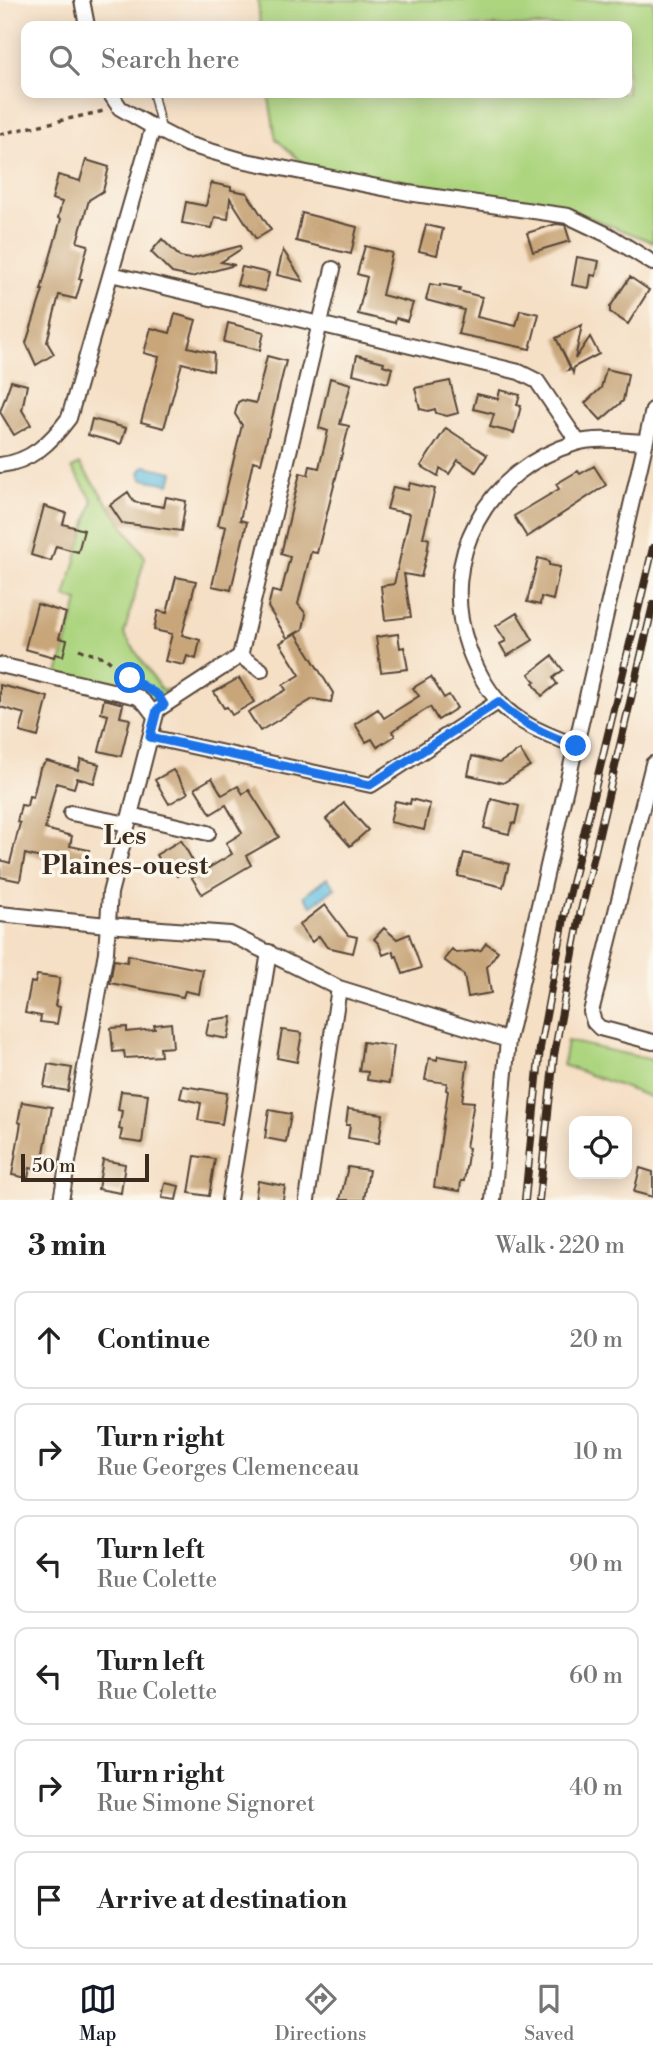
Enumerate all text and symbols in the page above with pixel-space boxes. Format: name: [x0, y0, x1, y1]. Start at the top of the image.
search box: [21, 21, 632, 98]
icon: search: [45, 41, 83, 79]
text: Search here: [101, 44, 240, 76]
route start: [114, 662, 145, 693]
route end: [560, 730, 591, 761]
district label: Les Plaines-ouest: [42, 820, 209, 882]
map controls: [569, 1116, 632, 1179]
button: locate: [569, 1116, 632, 1179]
scale bar: [21, 1151, 149, 1183]
text: 50 m: [32, 1154, 76, 1178]
text: 3 min: [28, 1227, 106, 1265]
text: Walk · 220 m: [496, 1232, 625, 1260]
icon: ahead: [30, 1321, 68, 1359]
text: Continue: [97, 1324, 210, 1356]
text: 20 m: [570, 1326, 623, 1354]
text: Turn right: [97, 1422, 225, 1454]
icon: right: [30, 1433, 68, 1471]
text: 10 m: [574, 1438, 623, 1466]
text: Rue Georges Clemenceau: [97, 1454, 359, 1482]
text: Turn left: [97, 1534, 205, 1566]
icon: left: [30, 1545, 68, 1583]
text: 90 m: [569, 1550, 623, 1578]
text: Rue Colette: [97, 1566, 217, 1594]
text: Turn left: [97, 1646, 205, 1678]
icon: left: [30, 1657, 68, 1695]
text: 60 m: [569, 1662, 623, 1690]
text: Rue Colette: [97, 1678, 217, 1706]
text: Turn right: [97, 1758, 225, 1790]
icon: right: [30, 1769, 68, 1807]
text: 40 m: [569, 1774, 623, 1802]
text: Rue Simone Signoret: [97, 1790, 315, 1818]
icon: arrive: [30, 1881, 68, 1919]
text: Arrive at destination: [97, 1884, 347, 1916]
tab: Map: [79, 1980, 117, 2046]
tab: Directions: [275, 1980, 366, 2046]
tab: Saved: [524, 1980, 574, 2046]

